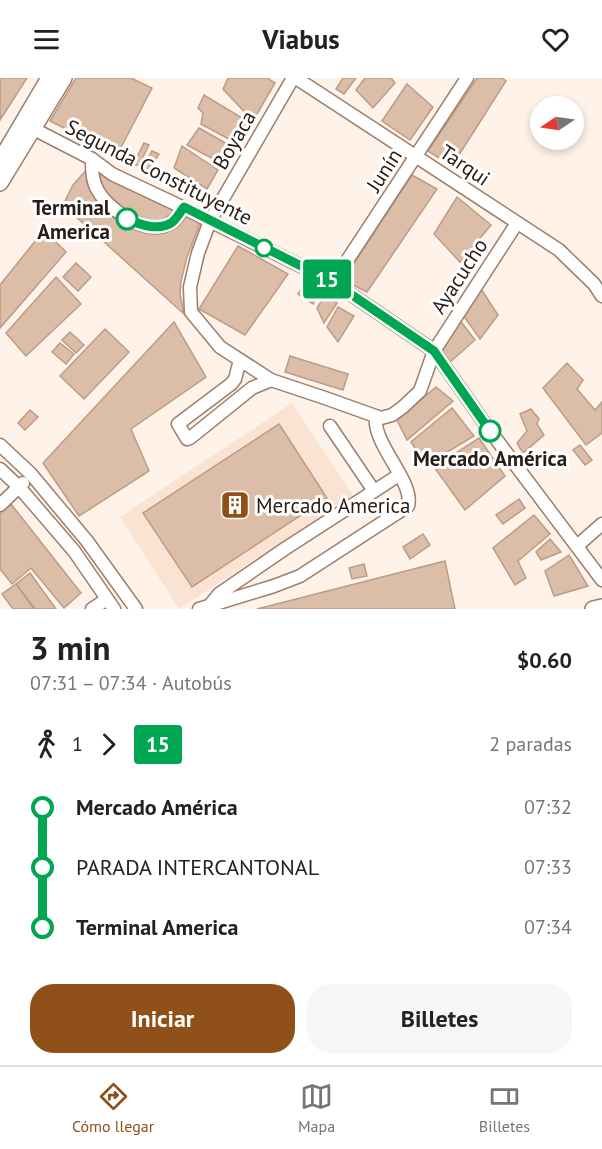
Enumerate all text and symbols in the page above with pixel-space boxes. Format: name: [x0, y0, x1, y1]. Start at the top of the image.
text: Viabus: [262, 22, 340, 56]
icon: menu: [30, 23, 63, 56]
icon: heart: [539, 23, 572, 56]
north arrow: [530, 96, 584, 150]
map controls: [530, 96, 584, 150]
street label: Boyaca: [206, 106, 262, 174]
street label: Segunda Constituyente: [61, 113, 257, 231]
street label: Tarqui: [435, 138, 495, 192]
street label: Junín: [360, 143, 408, 198]
place label: Terminal America: [32, 194, 111, 245]
marker: Terminal America: [116, 208, 138, 230]
street label: Ayacucho: [425, 233, 493, 319]
unlabelled marker: [255, 239, 273, 257]
line badge: 15: [300, 260, 354, 298]
text: 15: [315, 266, 339, 293]
marker: Mercado América: [479, 420, 501, 442]
place label: Mercado América: [413, 445, 567, 472]
building icon: Mercado America: [219, 489, 251, 521]
place label: Mercado America: [256, 492, 410, 519]
text: 3 min: [30, 626, 111, 669]
text: $0.60: [517, 646, 572, 674]
text: 07:31 – 07:34 · Autobús: [30, 670, 232, 696]
icon: walk: [30, 728, 63, 761]
icon: forward: [92, 728, 125, 761]
text: 1: [72, 731, 83, 757]
text: 15: [146, 731, 170, 758]
text: 2 paradas: [489, 731, 572, 757]
text: Mercado América: [76, 793, 238, 821]
text: 07:32: [524, 794, 572, 820]
text: PARADA INTERCANTONAL: [76, 853, 319, 881]
text: 07:33: [524, 854, 572, 880]
text: Terminal America: [76, 913, 239, 941]
text: 07:34: [524, 914, 572, 940]
button: Iniciar: [30, 984, 295, 1053]
button: Billetes: [307, 984, 572, 1053]
tab: Cómo llegar: [72, 1080, 154, 1136]
tab: Mapa: [298, 1080, 335, 1136]
tab: Billetes: [479, 1080, 530, 1136]

